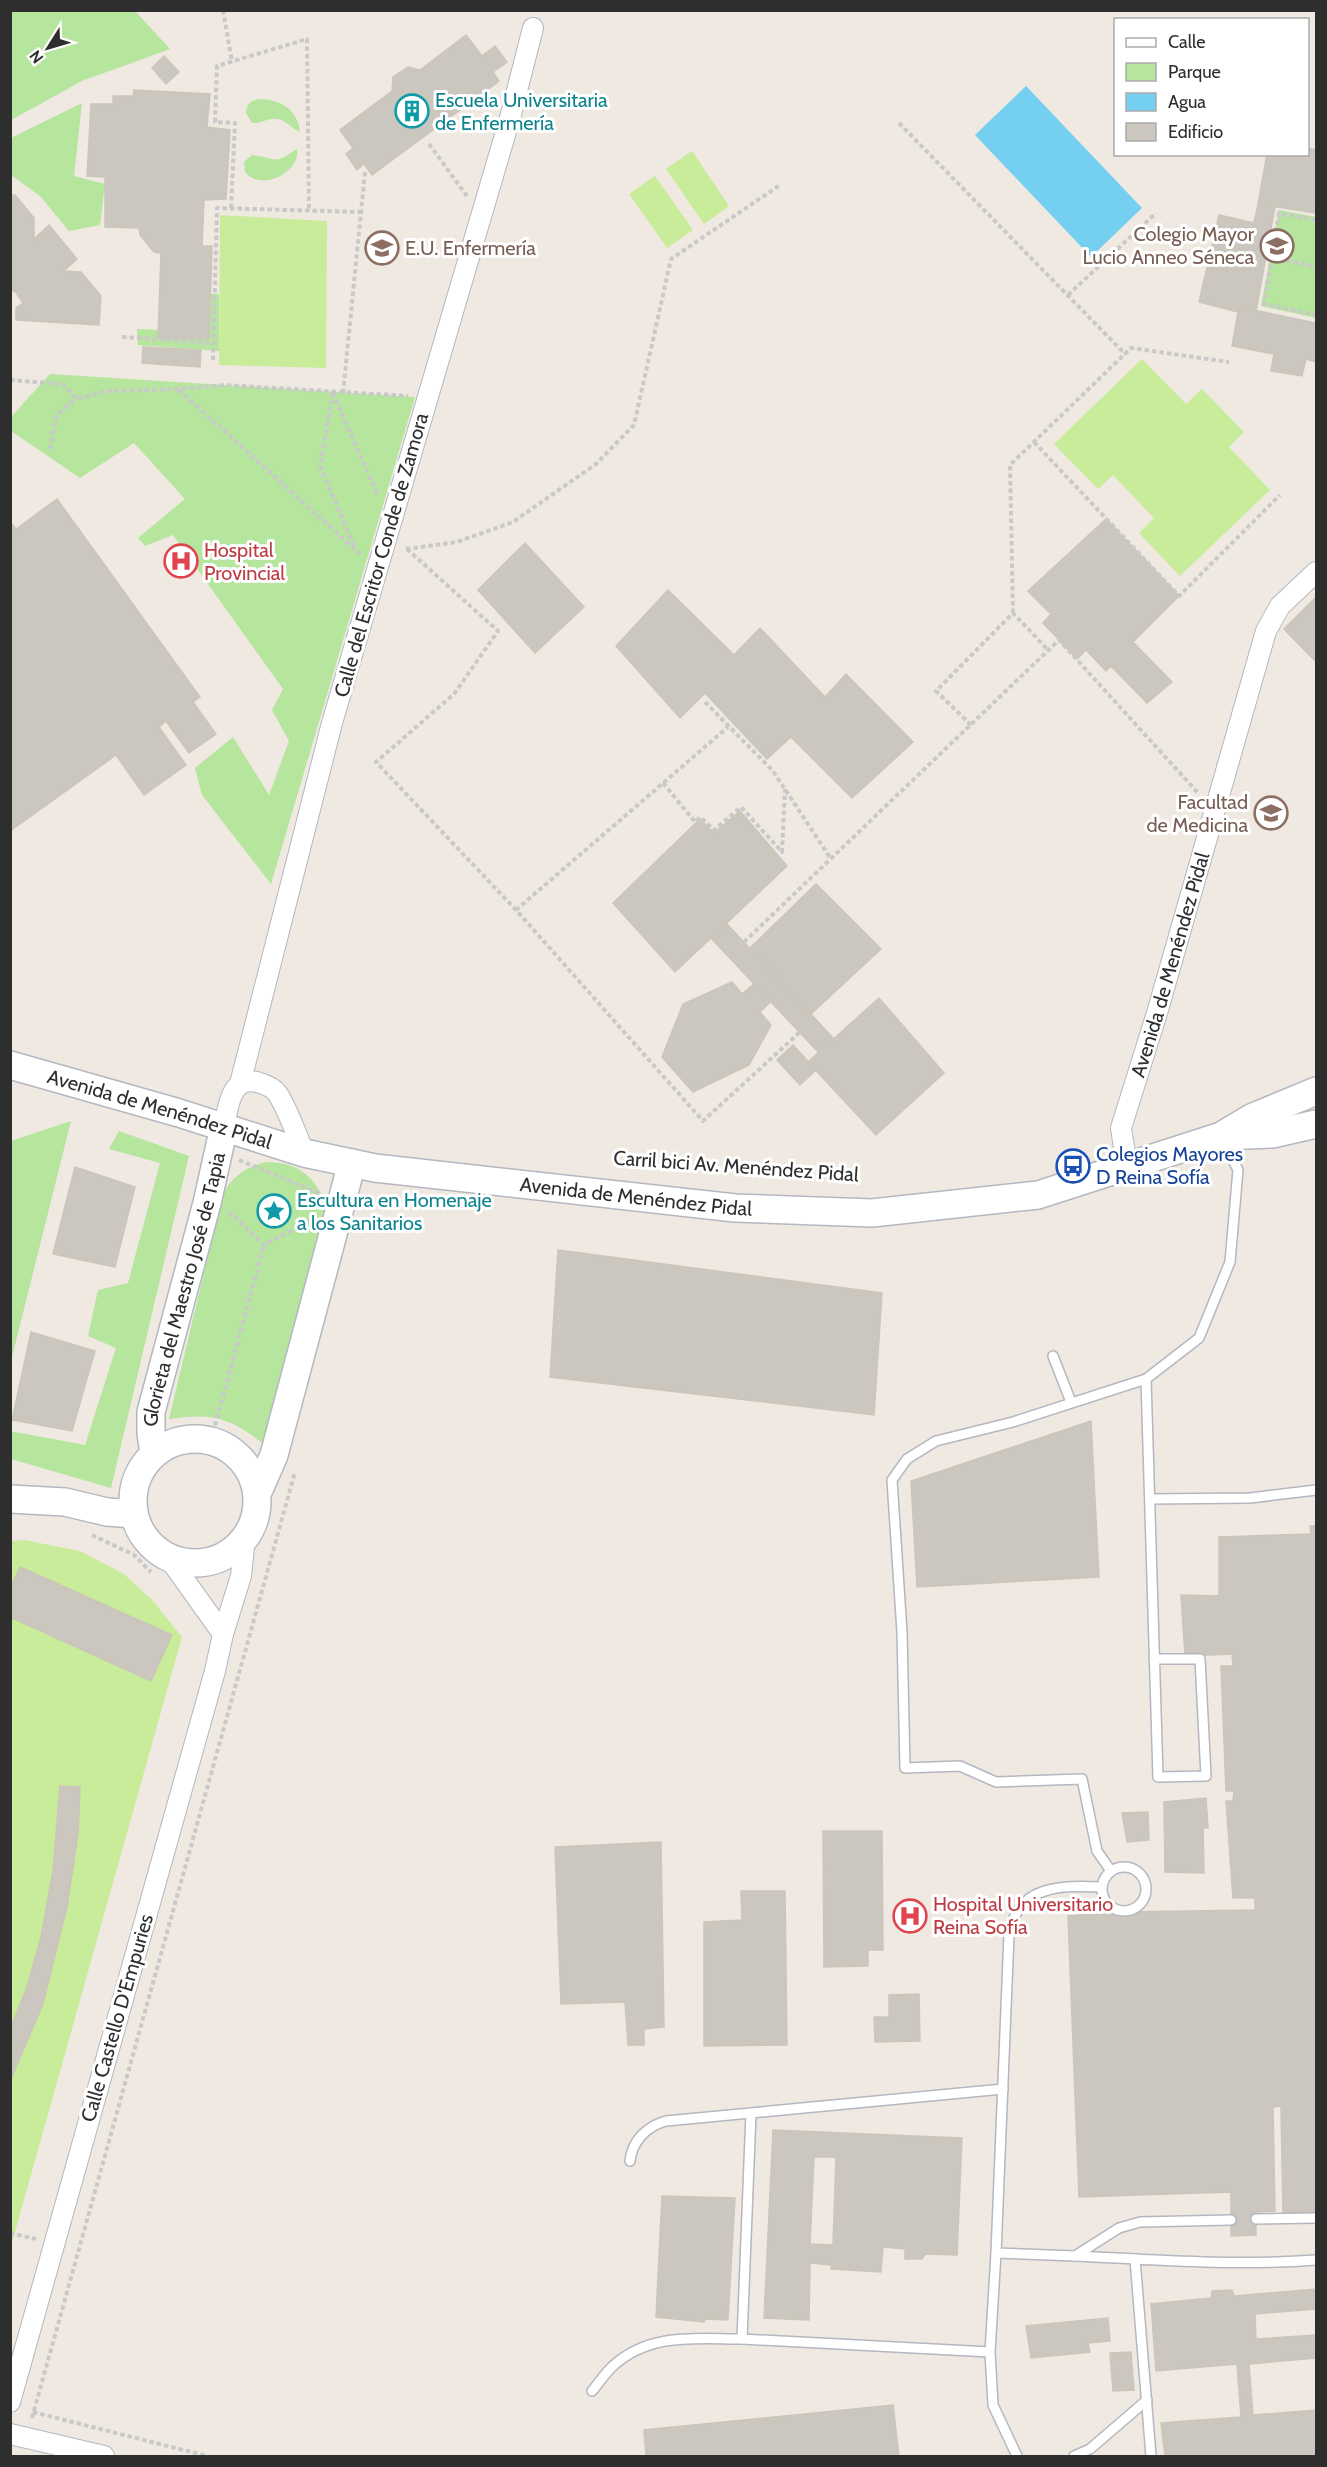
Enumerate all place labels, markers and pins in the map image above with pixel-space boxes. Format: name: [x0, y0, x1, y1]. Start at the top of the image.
place label: Escuela Universitaria de Enfermería: [435, 88, 608, 135]
building icon: Escuela Universitaria de Enfermería: [394, 93, 430, 129]
place label: Colegio Mayor Lucio Anneo Séneca: [1082, 222, 1255, 269]
school or university icon: Colegio Mayor Lucio Anneo Séneca: [1259, 228, 1295, 264]
school or university icon: E.U. Enfermería: [364, 230, 400, 266]
place label: E.U. Enfermería: [405, 236, 536, 260]
place label: Hospital Provincial: [204, 538, 285, 585]
hospital icon: Hospital Provincial: [163, 543, 199, 579]
place label: Facultad de Medicina: [1146, 790, 1248, 837]
school or university icon: Facultad de Medicina: [1253, 795, 1289, 831]
place label: Colegios Mayores D Reina Sofía: [1096, 1142, 1243, 1189]
bus stop icon: Colegios Mayores D Reina Sofía: [1055, 1148, 1091, 1184]
place label: Escultura en Homenaje a los Sanitarios: [297, 1188, 492, 1235]
place icon: Escultura en Homenaje a los Sanitarios: [256, 1193, 292, 1229]
place label: Hospital Universitario Reina Sofía: [933, 1892, 1113, 1939]
hospital icon: Hospital Universitario Reina Sofía: [892, 1898, 928, 1934]

